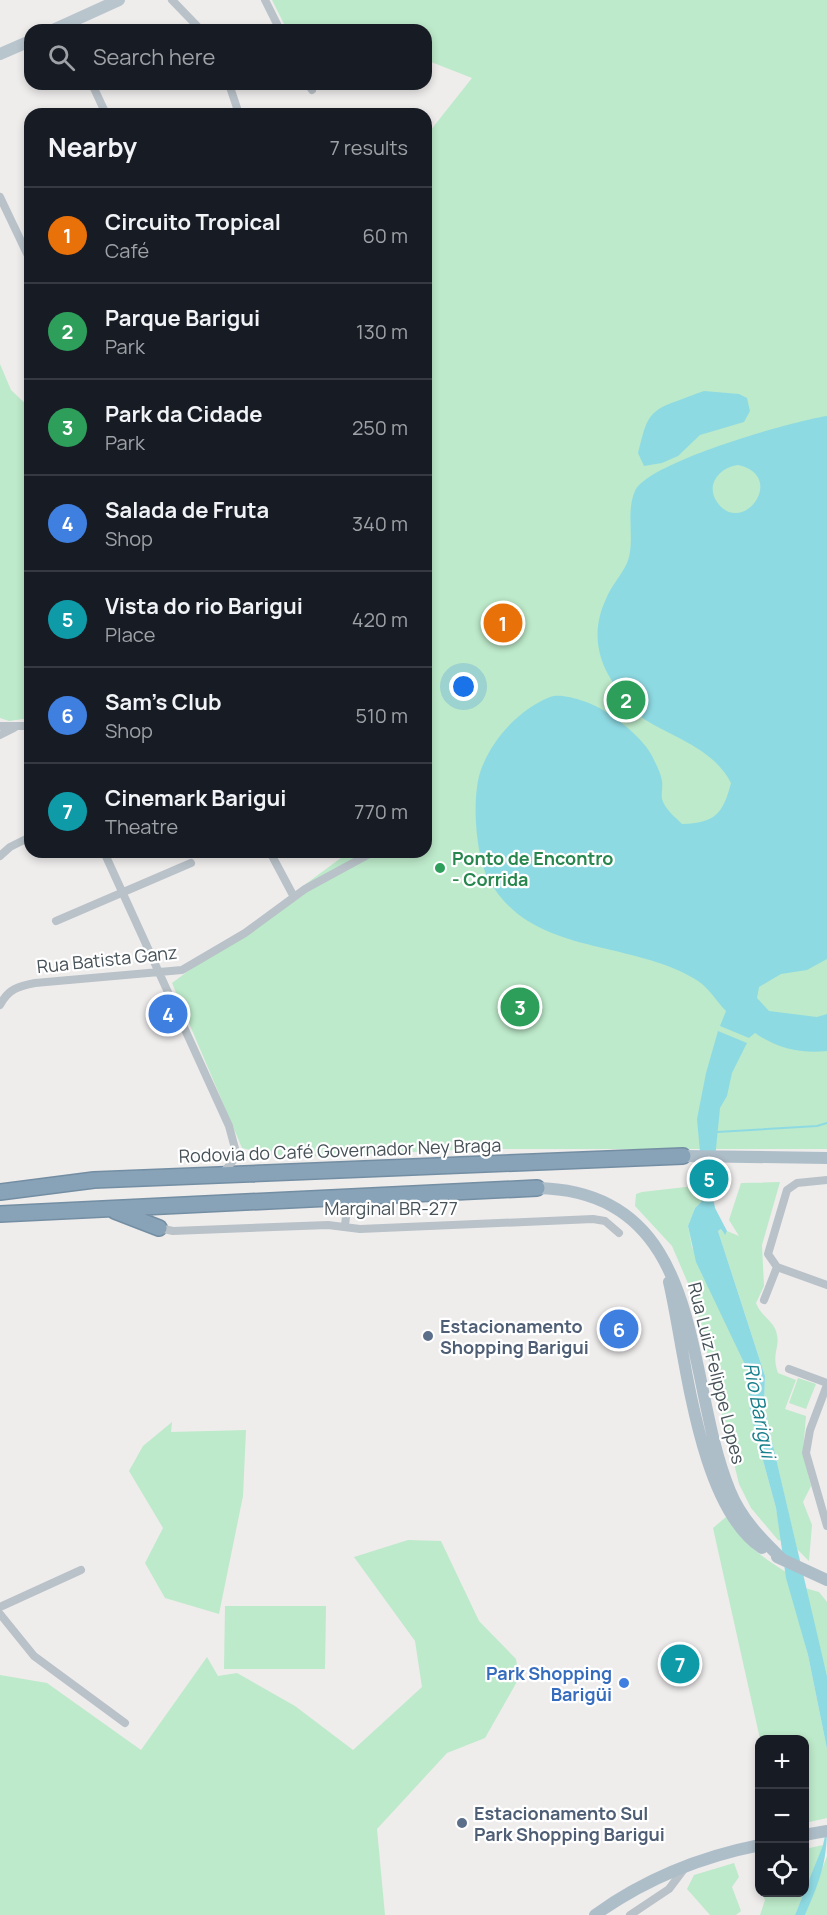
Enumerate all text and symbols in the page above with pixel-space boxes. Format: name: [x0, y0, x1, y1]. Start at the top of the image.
search box: [24, 24, 432, 90]
icon: search: [45, 41, 78, 74]
text: Search here: [93, 42, 215, 72]
text: Nearby: [48, 129, 137, 165]
text: 7 results: [330, 134, 408, 161]
text: Circuito Tropical: [105, 207, 281, 237]
text: 1: [63, 222, 72, 249]
text: 60 m: [362, 222, 408, 249]
text: Café: [105, 237, 149, 264]
text: Parque Barigui: [105, 303, 260, 333]
text: 2: [62, 318, 73, 345]
text: 130 m: [356, 318, 408, 345]
text: Park: [105, 333, 145, 360]
text: Park da Cidade: [105, 399, 263, 429]
text: 3: [62, 414, 73, 441]
text: 250 m: [352, 414, 408, 441]
text: Park: [105, 429, 145, 456]
text: Salada de Fruta: [105, 495, 269, 525]
text: 4: [61, 510, 74, 537]
text: 340 m: [352, 510, 408, 537]
text: Shop: [105, 525, 153, 552]
text: Vista do rio Barigui: [105, 591, 303, 621]
pin: 1: [484, 600, 522, 646]
text: 5: [62, 606, 73, 633]
text: 420 m: [352, 606, 408, 633]
text: Place: [105, 621, 155, 648]
your location: [449, 672, 478, 701]
pin: 2: [606, 678, 646, 722]
text: Sam's Club: [105, 687, 222, 717]
text: 6: [61, 702, 74, 729]
text: 510 m: [355, 702, 408, 729]
text: Shop: [105, 717, 153, 744]
text: Cinemark Barigui: [105, 783, 286, 813]
text: 7: [62, 798, 73, 825]
text: 770 m: [354, 798, 408, 825]
text: Theatre: [105, 813, 178, 840]
place label: Ponto de Encontro - Corrida: [452, 846, 613, 891]
marker: Ponto de Encontro - Corrida: [433, 861, 447, 875]
street label: Rua Batista Ganz: [35, 940, 179, 978]
pin: 3: [500, 984, 540, 1030]
pin: 4: [148, 992, 188, 1036]
street label: Rodovia do Café Governador Ney Braga: [178, 1132, 502, 1168]
pin: 5: [690, 1156, 728, 1202]
street label: Marginal BR-277: [324, 1196, 458, 1220]
street label: Rua Luiz Felippe Lopes: [683, 1280, 751, 1466]
pin: 6: [600, 1306, 638, 1352]
place label: Estacionamento Shopping Barigui: [440, 1314, 589, 1359]
marker: Estacionamento Shopping Barigui: [421, 1329, 435, 1343]
water label: Rio Barigui: [738, 1360, 783, 1462]
pin: 7: [660, 1642, 700, 1686]
place label: Park Shopping Barigüi: [486, 1661, 612, 1706]
marker: Park Shopping Barigüi: [617, 1676, 631, 1690]
map controls: [755, 1735, 809, 1897]
button: +: [755, 1735, 809, 1789]
button: −: [755, 1789, 809, 1843]
place label: Estacionamento Sul Park Shopping Barigui: [474, 1801, 665, 1846]
marker: Estacionamento Sul Park Shopping Barigui: [455, 1816, 469, 1830]
button: locate: [755, 1843, 809, 1897]

